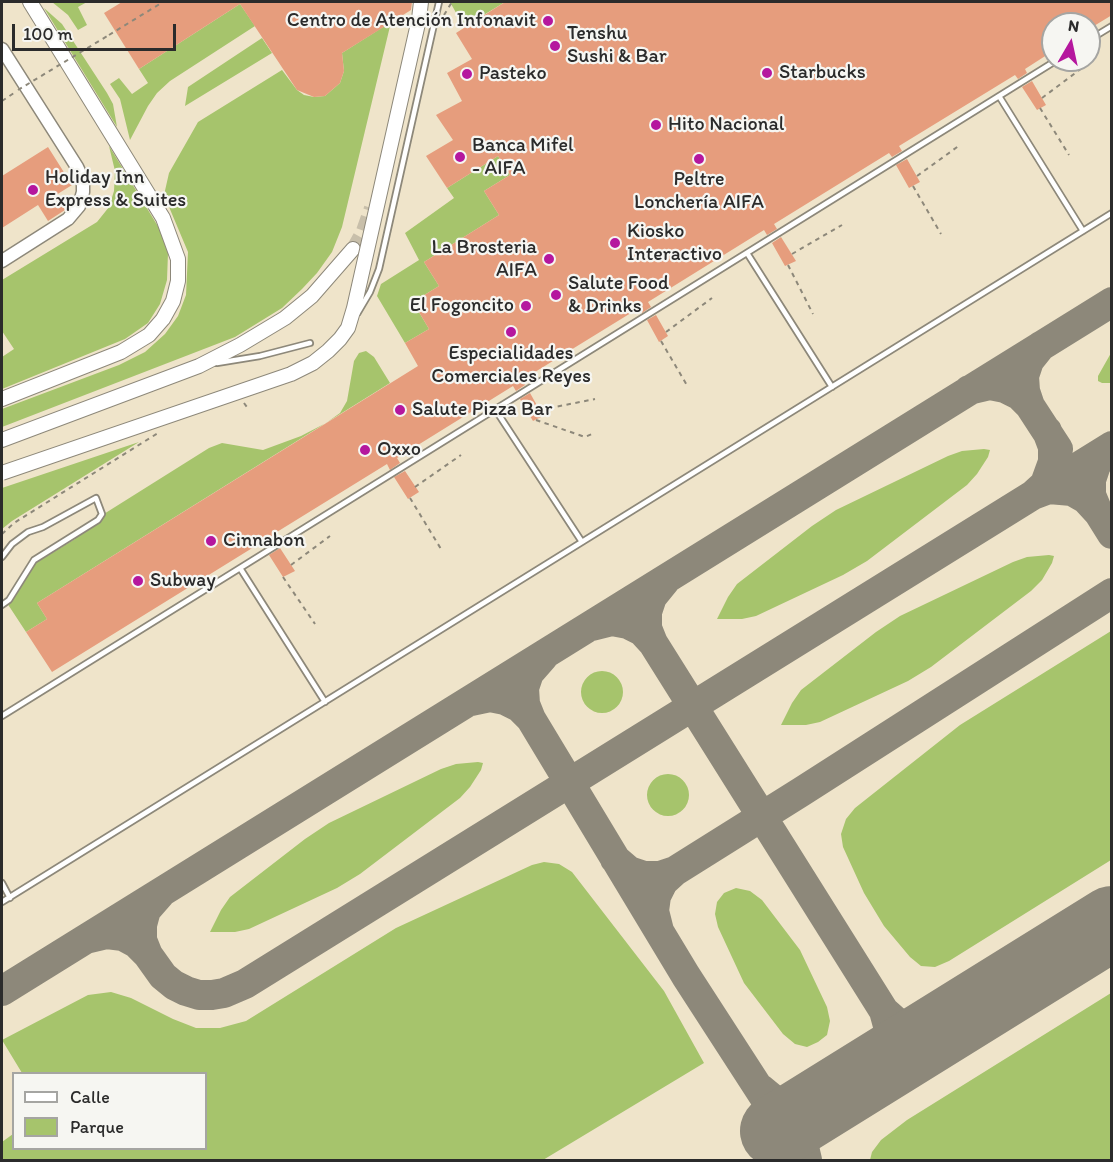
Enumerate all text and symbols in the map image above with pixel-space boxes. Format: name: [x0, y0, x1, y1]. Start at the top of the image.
place label: Centro de Atención Infonavit: [287, 9, 536, 33]
scale bar: [15, 12, 178, 50]
north arrow: [1041, 12, 1101, 72]
marker: Centro de Atención Infonavit: [541, 14, 555, 28]
text: N: [1067, 15, 1080, 36]
place label: Tenshu Sushi & Bar: [567, 22, 667, 69]
text: 100 m: [23, 23, 73, 45]
marker: Tenshu Sushi & Bar: [548, 39, 562, 53]
place label: Starbucks: [779, 61, 866, 85]
place label: Pasteko: [479, 62, 547, 86]
marker: Starbucks: [760, 66, 774, 80]
marker: Pasteko: [460, 67, 474, 81]
place label: Hito Nacional: [668, 113, 784, 137]
marker: Hito Nacional: [649, 118, 663, 132]
place label: Banca Mifel - AIFA: [472, 134, 574, 181]
marker: Banca Mifel - AIFA: [453, 150, 467, 164]
marker: Peltre Lonchería AIFA: [692, 152, 706, 166]
place label: Holiday Inn Express & Suites: [45, 166, 186, 213]
place label: Peltre Lonchería AIFA: [634, 168, 764, 215]
marker: Holiday Inn Express & Suites: [26, 183, 40, 197]
place label: Kiosko Interactivo: [627, 220, 722, 267]
place label: La Brosteria AIFA: [432, 236, 537, 283]
marker: Kiosko Interactivo: [608, 236, 622, 250]
marker: La Brosteria AIFA: [542, 252, 556, 266]
place label: Salute Food & Drinks: [568, 272, 669, 319]
marker: Salute Food & Drinks: [549, 288, 563, 302]
place label: El Fogoncito: [410, 294, 514, 318]
marker: El Fogoncito: [519, 299, 533, 313]
marker: Especialidades Comerciales Reyes: [504, 325, 518, 339]
place label: Especialidades Comerciales Reyes: [431, 342, 591, 389]
place label: Salute Pizza Bar: [412, 398, 552, 422]
marker: Salute Pizza Bar: [393, 403, 407, 417]
place label: Oxxo: [377, 438, 421, 462]
marker: Oxxo: [358, 443, 372, 457]
place label: Cinnabon: [223, 529, 305, 553]
marker: Cinnabon: [204, 534, 218, 548]
place label: Subway: [150, 569, 216, 593]
marker: Subway: [131, 574, 145, 588]
legend: [12, 1072, 207, 1150]
text: Calle: [70, 1086, 110, 1108]
text: Parque: [70, 1116, 124, 1138]

